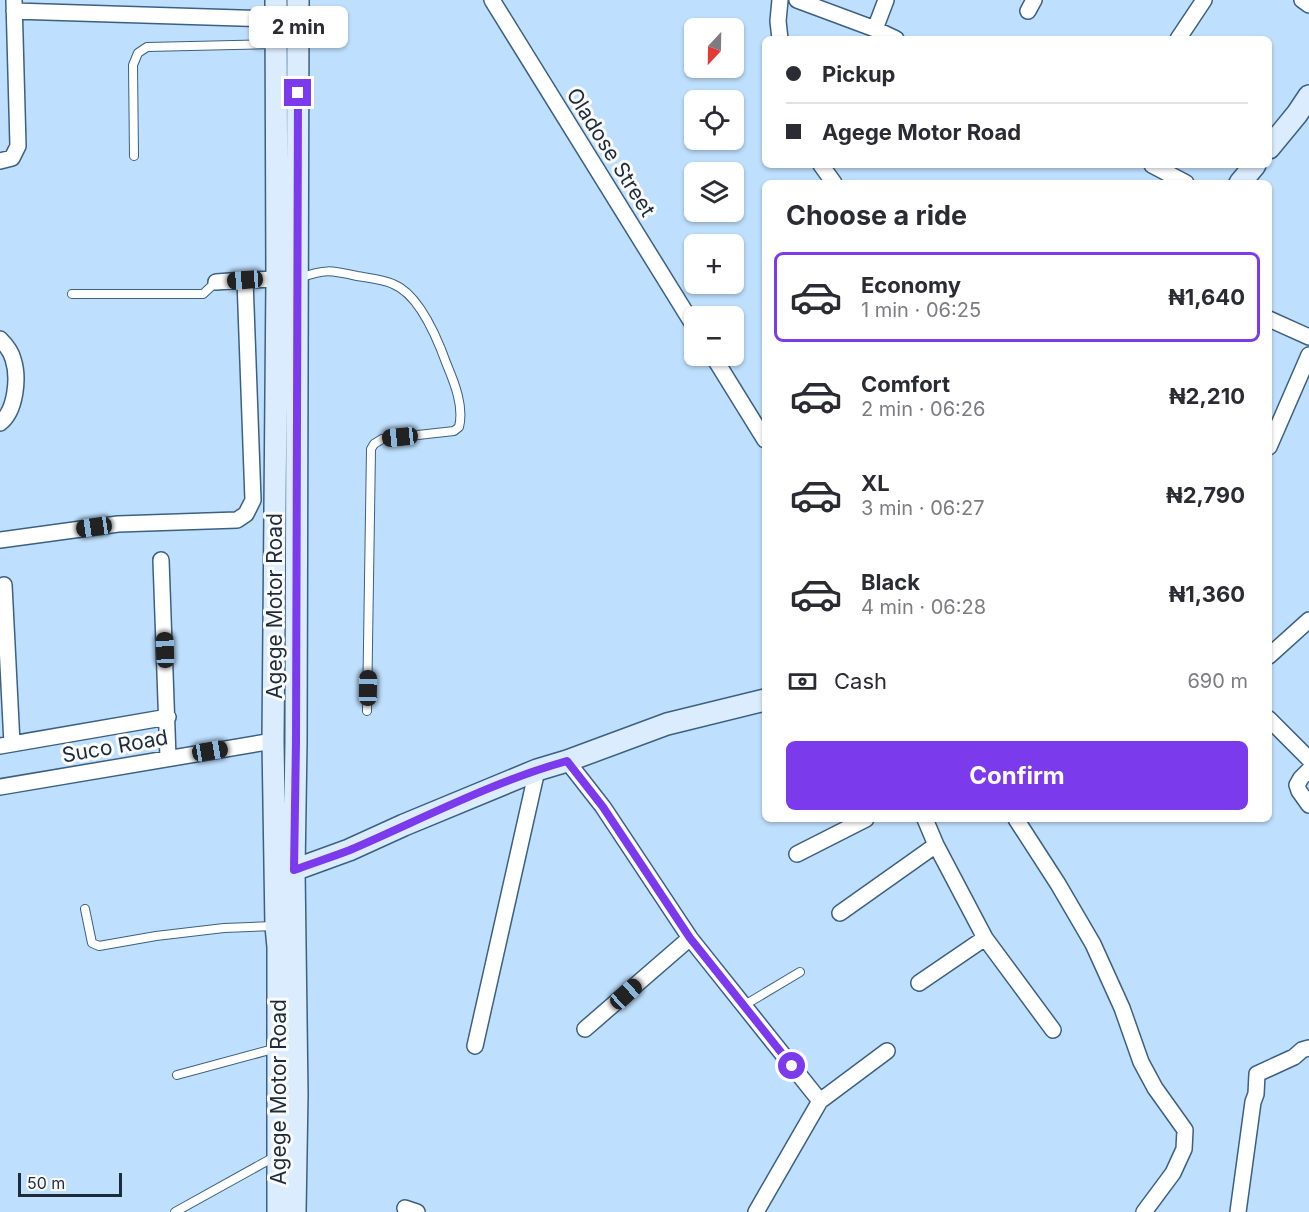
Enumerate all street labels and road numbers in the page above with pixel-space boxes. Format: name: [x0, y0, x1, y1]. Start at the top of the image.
street label: Oladose Street: [561, 83, 661, 221]
street label: Agege Motor Road: [262, 513, 287, 699]
street label: Suco Road: [60, 724, 170, 768]
street label: Agege Motor Road: [266, 999, 291, 1185]

